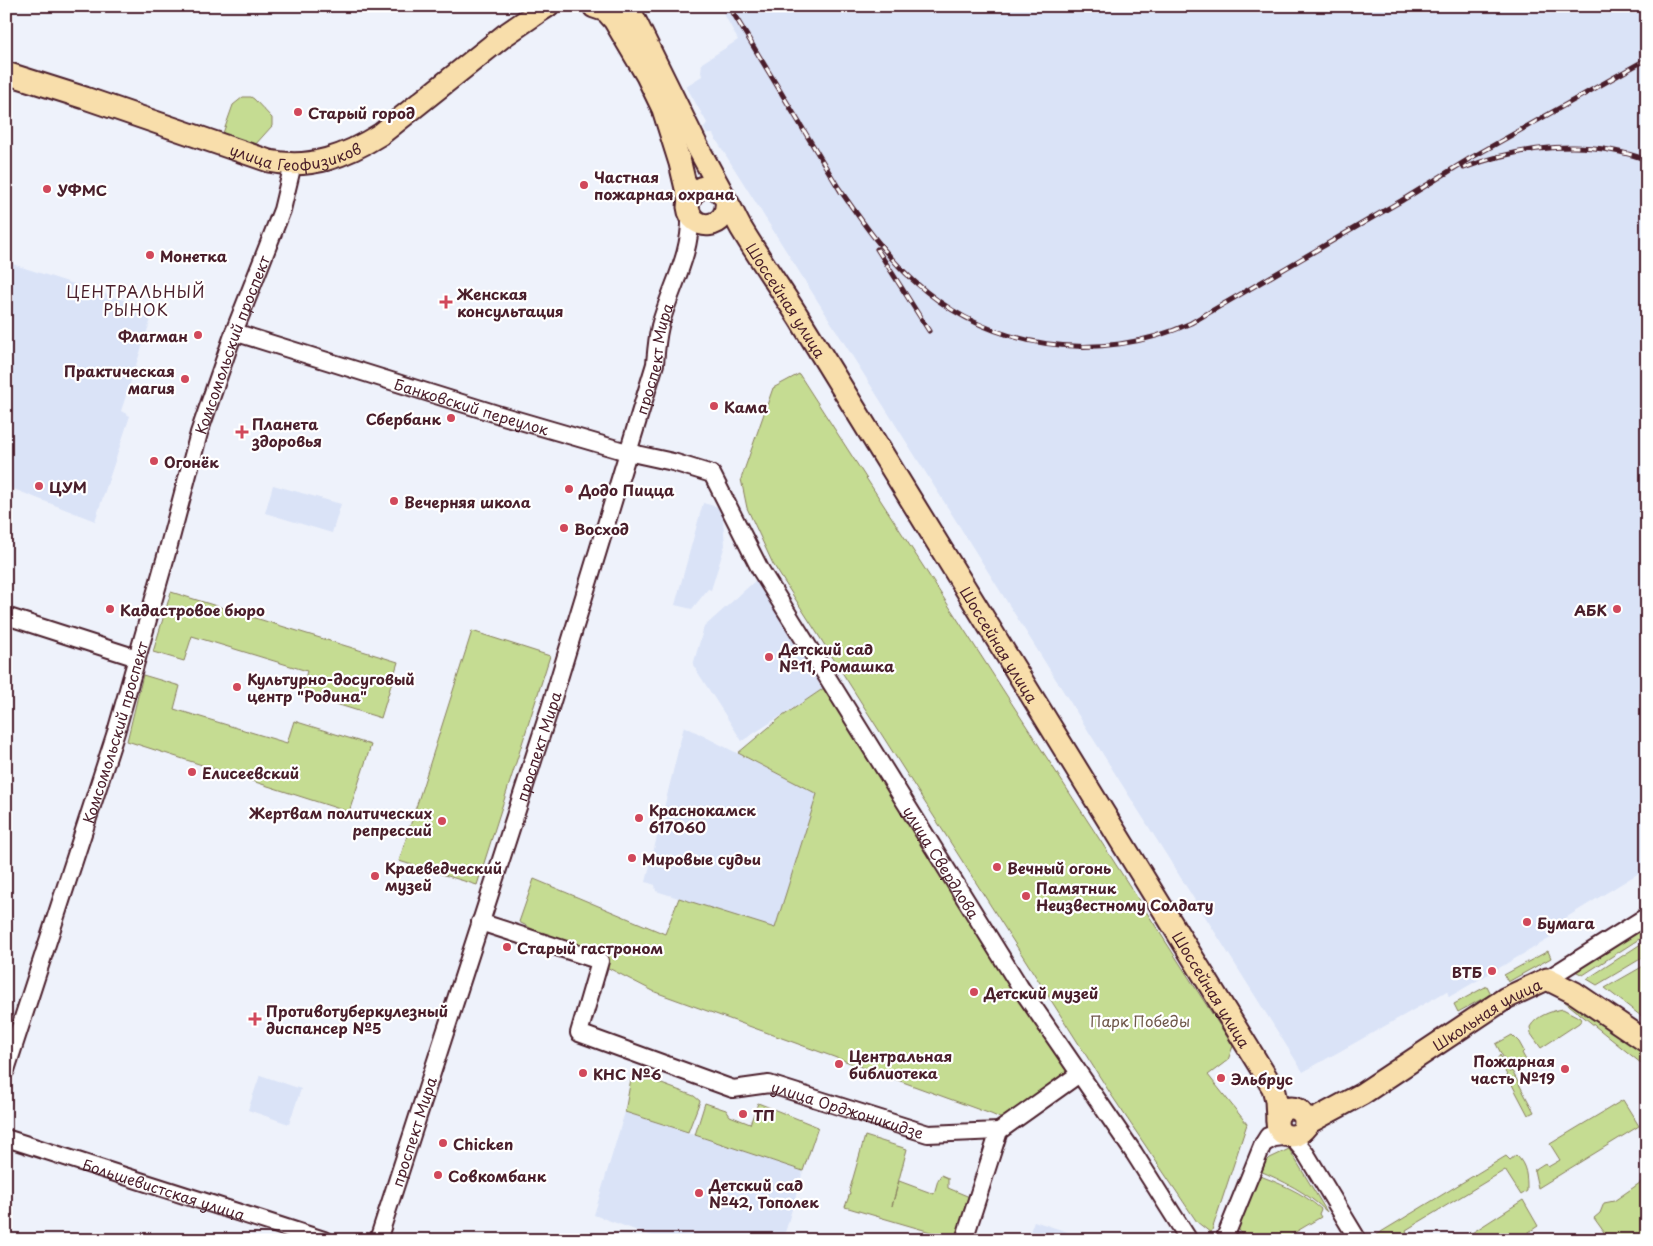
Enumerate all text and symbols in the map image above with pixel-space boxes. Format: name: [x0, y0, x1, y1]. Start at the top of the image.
place label: Старый город: [308, 101, 415, 124]
marker: Старый город: [292, 106, 304, 118]
street label: улица Геофизиков: [227, 136, 365, 175]
place label: Частная пожарная охрана: [594, 165, 735, 205]
place label: УФМС: [57, 178, 107, 201]
marker: Частная пожарная охрана: [578, 179, 590, 191]
marker: УФМС: [41, 183, 53, 195]
street label: Шоссейная улица: [741, 238, 832, 363]
place label: Монетка: [160, 244, 228, 267]
marker: Монетка: [144, 249, 156, 261]
street label: Комсомольский проспект: [188, 251, 275, 437]
district label: ЦЕНТРАЛЬНЫЙ РЫНОК: [66, 279, 206, 321]
place label: Женская консультация: [456, 282, 564, 322]
marker: Женская консультация: [439, 295, 453, 309]
street label: проспект Мира: [629, 299, 678, 417]
place label: Флагман: [118, 324, 188, 347]
marker: Флагман: [192, 329, 204, 341]
place label: Практическая магия: [64, 359, 175, 399]
street label: Банковский переулок: [392, 371, 552, 440]
marker: Практическая магия: [179, 373, 191, 385]
place label: Кама: [724, 395, 769, 418]
marker: Кама: [708, 400, 720, 412]
place label: Сбербанк: [366, 407, 441, 430]
place label: Планета здоровья: [251, 412, 322, 452]
marker: Сбербанк: [445, 412, 457, 424]
marker: Планета здоровья: [236, 426, 248, 438]
place label: Огонёк: [164, 450, 219, 473]
marker: Огонёк: [148, 455, 160, 467]
place label: ЦУМ: [49, 475, 87, 498]
place label: Додо Пицца: [578, 478, 675, 501]
marker: ЦУМ: [33, 480, 45, 492]
marker: Додо Пицца: [563, 483, 575, 495]
place label: Вечерняя школа: [404, 490, 531, 513]
marker: Вечерняя школа: [388, 495, 400, 507]
place label: Восход: [574, 517, 629, 540]
marker: Восход: [558, 522, 570, 534]
street label: Шоссейная улица: [955, 582, 1045, 707]
place label: Кадастровое бюро: [120, 598, 265, 621]
place label: АБК: [1574, 598, 1607, 621]
marker: Кадастровое бюро: [104, 603, 116, 615]
marker: АБК: [1611, 603, 1623, 615]
place label: Детский сад №11, Ромашка: [778, 637, 895, 677]
street label: Комсомольский проспект: [76, 638, 153, 826]
marker: Детский сад №11, Ромашка: [763, 651, 775, 663]
place label: Культурно-досуговый центр "Родина": [247, 667, 415, 707]
marker: Культурно-досуговый центр "Родина": [231, 681, 243, 693]
street label: проспект Мира: [509, 688, 566, 804]
place label: Елисеевский: [202, 761, 299, 784]
marker: Елисеевский: [186, 766, 198, 778]
place label: Краснокамск 617060: [649, 798, 756, 838]
place label: Жертвам политических репрессий: [249, 801, 433, 841]
street label: улица Свердлова: [898, 801, 986, 923]
marker: Краснокамск 617060: [633, 812, 645, 824]
marker: Жертвам политических репрессий: [436, 815, 448, 827]
place label: Мировые судьи: [642, 847, 761, 870]
marker: Мировые судьи: [626, 852, 638, 864]
place label: Краеведческий музей: [385, 856, 502, 896]
place label: Вечный огонь: [1007, 856, 1111, 879]
marker: Вечный огонь: [991, 861, 1003, 873]
marker: Краеведческий музей: [369, 870, 381, 882]
place label: Памятник Неизвестному Солдату: [1036, 876, 1214, 916]
marker: Памятник Неизвестному Солдату: [1020, 890, 1032, 902]
place label: Бумага: [1537, 911, 1595, 934]
marker: Бумага: [1521, 916, 1533, 928]
street label: Шоссейная улица: [1167, 926, 1257, 1052]
place label: Старый гастроном: [517, 936, 663, 959]
marker: Старый гастроном: [501, 941, 513, 953]
place label: ВТБ: [1452, 960, 1482, 983]
marker: ВТБ: [1486, 965, 1498, 977]
street label: Школьная улица: [1427, 972, 1545, 1056]
place label: Детский музей: [983, 981, 1098, 1004]
marker: Детский музей: [968, 986, 980, 998]
place label: Противотуберкулезный диспансер №5: [266, 999, 448, 1039]
park label: Парк Победы: [1090, 1009, 1190, 1032]
marker: Противотуберкулезный диспансер №5: [248, 1012, 262, 1026]
place label: Центральная библиотека: [849, 1044, 952, 1084]
place label: Пожарная часть №19: [1471, 1049, 1555, 1089]
marker: Центральная библиотека: [833, 1058, 845, 1070]
place label: КНС №6: [593, 1062, 662, 1085]
marker: Пожарная часть №19: [1559, 1063, 1571, 1075]
marker: КНС №6: [577, 1067, 589, 1079]
place label: Эльбрус: [1231, 1067, 1293, 1090]
marker: Эльбрус: [1215, 1072, 1227, 1084]
street label: проспект Мира: [385, 1073, 442, 1189]
street label: улица Орджоникидзе: [769, 1074, 927, 1144]
place label: ТП: [753, 1103, 775, 1126]
marker: ТП: [737, 1108, 749, 1120]
place label: Chicken: [453, 1132, 513, 1155]
marker: Chicken: [437, 1137, 449, 1149]
street label: Большевистская улица: [80, 1152, 249, 1226]
place label: Совкомбанк: [448, 1164, 547, 1187]
marker: Совкомбанк: [432, 1169, 444, 1181]
place label: Детский сад №42, Тополек: [708, 1173, 819, 1213]
marker: Детский сад №42, Тополек: [693, 1187, 705, 1199]

